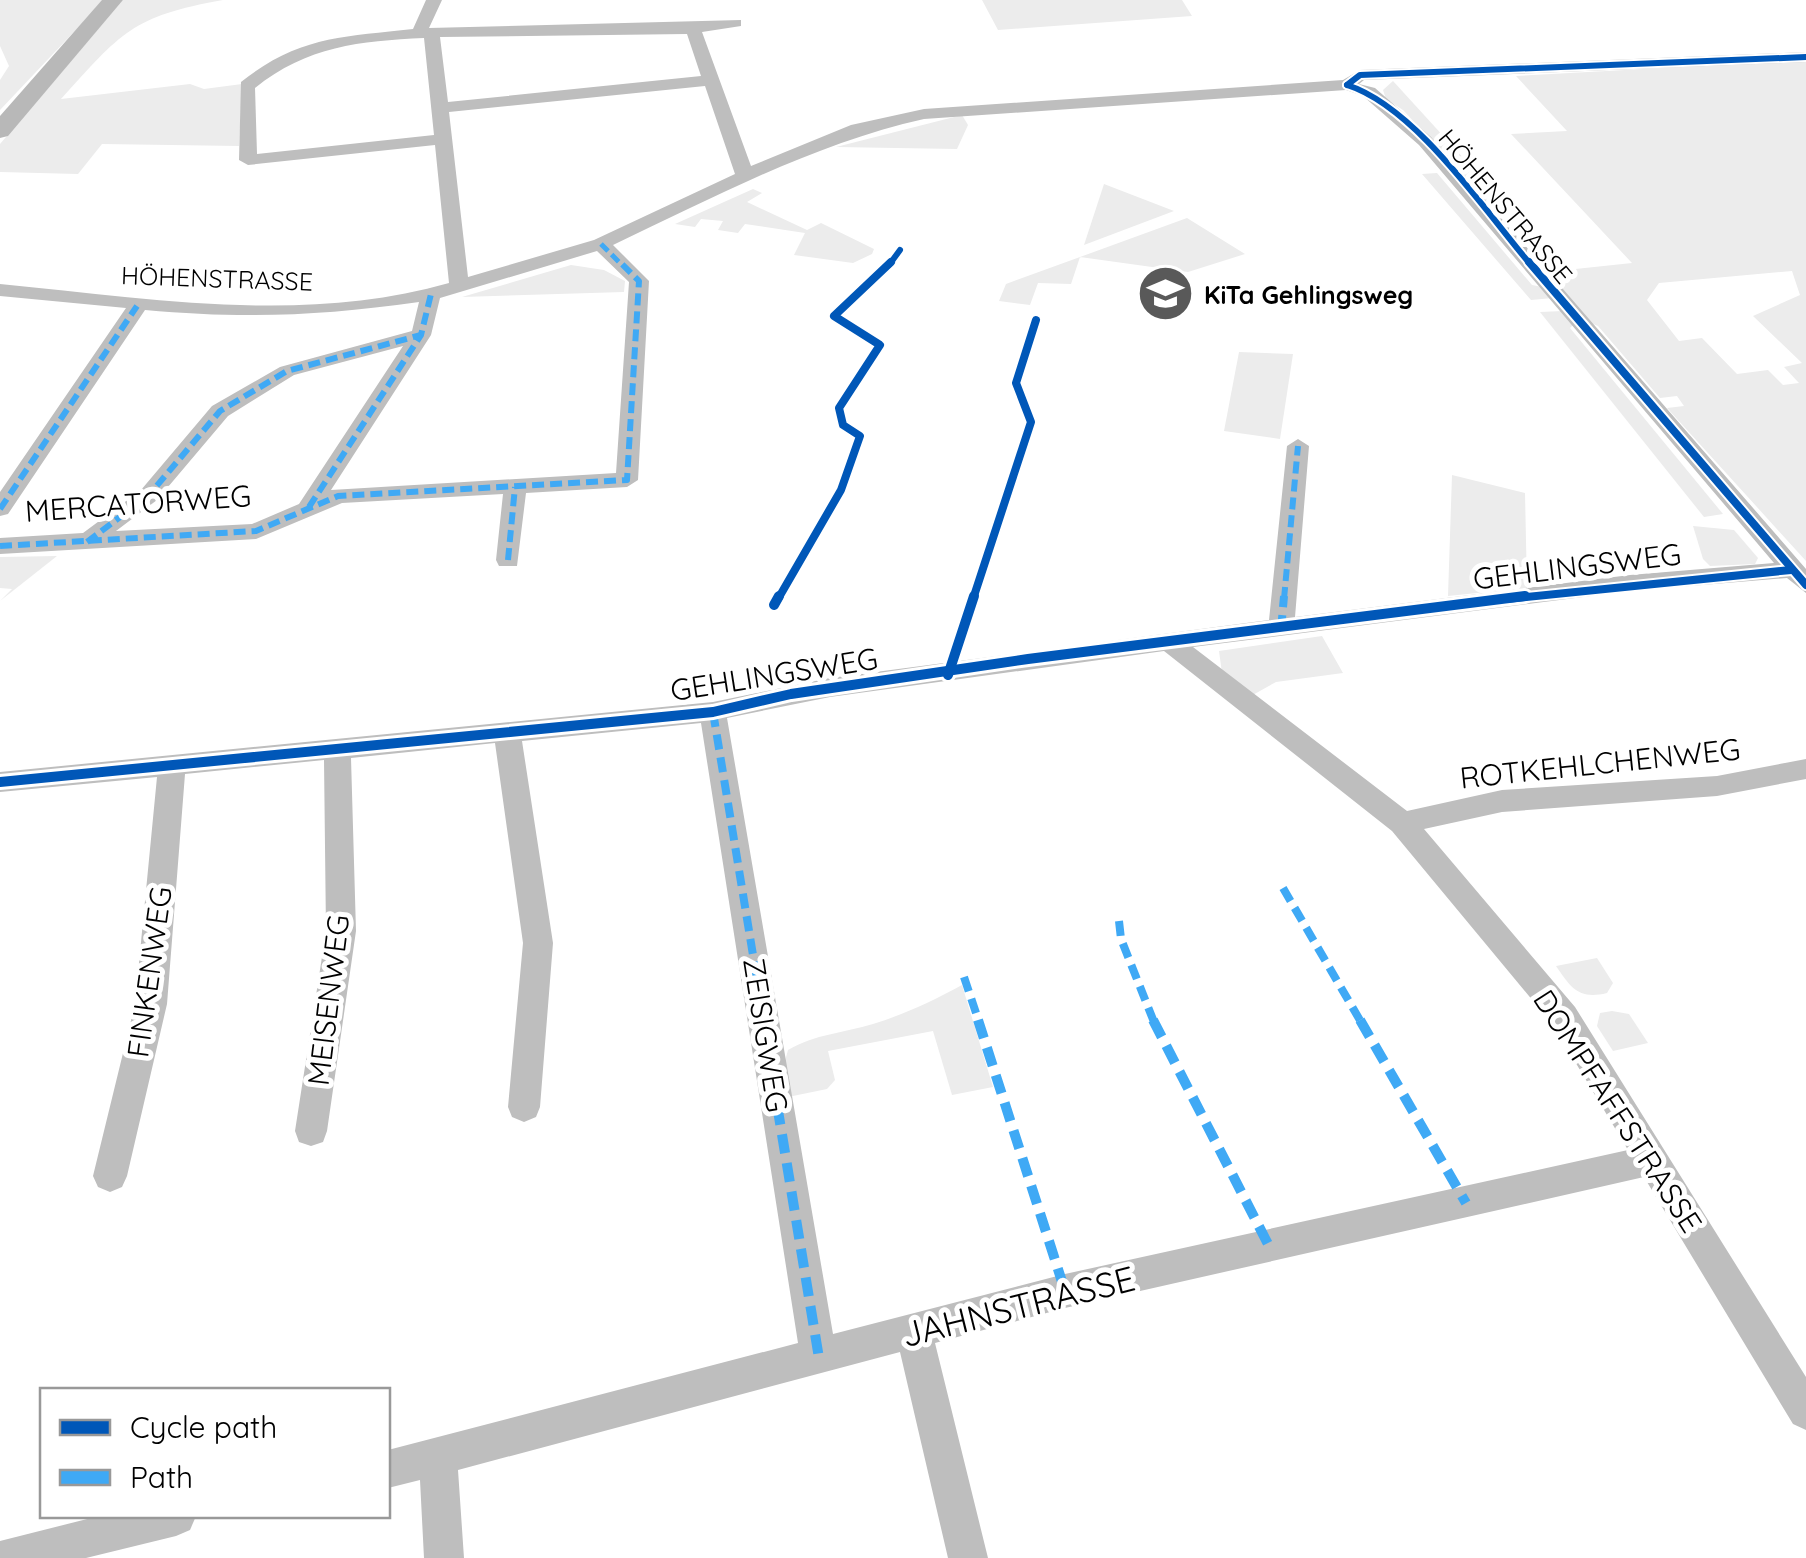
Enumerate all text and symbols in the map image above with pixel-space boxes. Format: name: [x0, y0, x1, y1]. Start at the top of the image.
street label: HÖHENSTRASSE: [1432, 123, 1580, 289]
street label: HÖHENSTRASSE: [121, 259, 313, 297]
school or university icon: KiTa Gehlingsweg: [1135, 264, 1195, 324]
place label: KiTa Gehlingsweg: [1204, 279, 1413, 310]
street label: MERCATORWEG: [24, 476, 252, 530]
street label: GEHLINGSWEG: [1471, 534, 1683, 598]
street label: GEHLINGSWEG: [668, 639, 880, 709]
street label: ROTKEHLCHENWEG: [1458, 729, 1742, 797]
street label: FINKENWEG: [118, 884, 180, 1060]
street label: MEISENWEG: [299, 912, 357, 1088]
street label: ZEISIGWEG: [735, 955, 797, 1115]
street label: DOMPFAFFSTRASSE: [1525, 983, 1711, 1239]
street label: JAHNSTRASSE: [897, 1256, 1139, 1356]
legend: [40, 1388, 390, 1518]
text: Cycle path: [130, 1408, 277, 1446]
text: Path: [130, 1458, 193, 1496]

